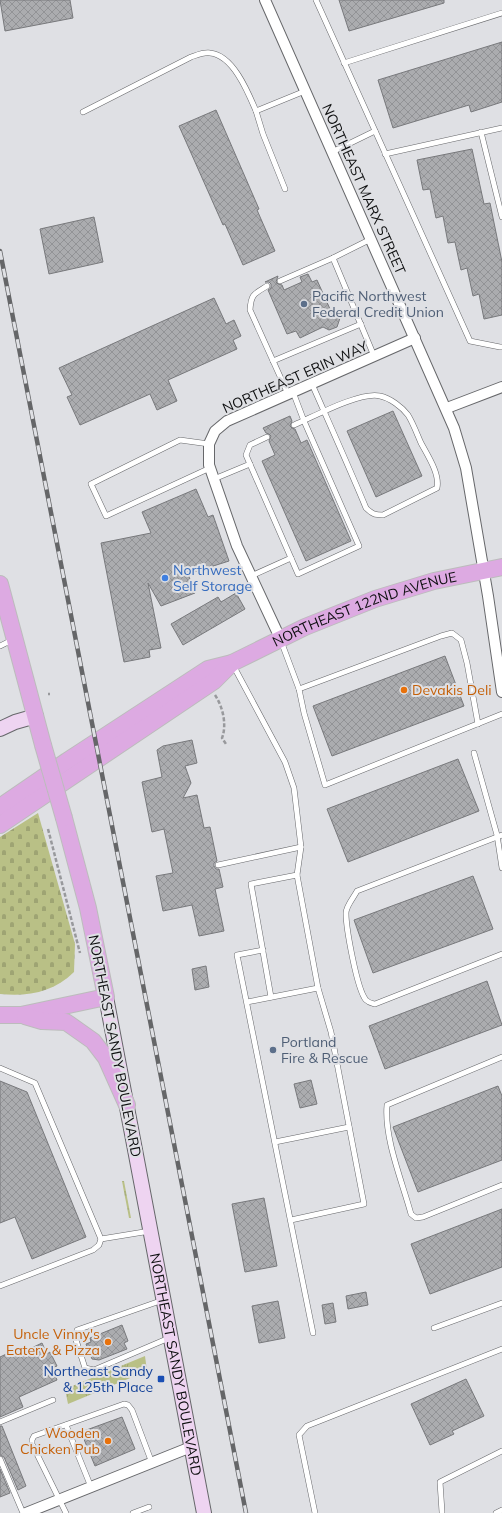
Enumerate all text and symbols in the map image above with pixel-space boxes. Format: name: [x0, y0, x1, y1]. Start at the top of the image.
street label: NORTHEAST MARX STREET: [318, 101, 410, 278]
place label: Pacific Northwest Federal Credit Union: [312, 287, 444, 321]
marker: Pacific Northwest Federal Credit Union: [299, 299, 309, 309]
street label: NORTHEAST ERIN WAY: [220, 337, 371, 417]
place label: Northwest Self Storage: [173, 561, 252, 595]
street label: NORTHEAST 122ND AVENUE: [269, 568, 458, 651]
marker: Northwest Self Storage: [160, 573, 170, 583]
place label: Devakis Deli: [412, 681, 492, 699]
marker: Devakis Deli: [399, 685, 409, 695]
street label: NORTHEAST SANDY BOULEVARD: [85, 933, 145, 1159]
place label: Portland Fire & Rescue: [281, 1033, 368, 1067]
marker: Portland Fire & Rescue: [268, 1045, 278, 1055]
street label: NORTHEAST SANDY BOULEVARD: [146, 1252, 206, 1477]
place label: Uncle Vinny's Eatery & Pizza: [6, 1325, 100, 1359]
marker: Uncle Vinny's Eatery & Pizza: [103, 1337, 113, 1347]
place label: Northeast Sandy & 125th Place: [43, 1362, 154, 1396]
marker: Northeast Sandy & 125th Place: [156, 1374, 166, 1384]
place label: Wooden Chicken Pub: [20, 1424, 100, 1458]
marker: Wooden Chicken Pub: [103, 1436, 113, 1446]

